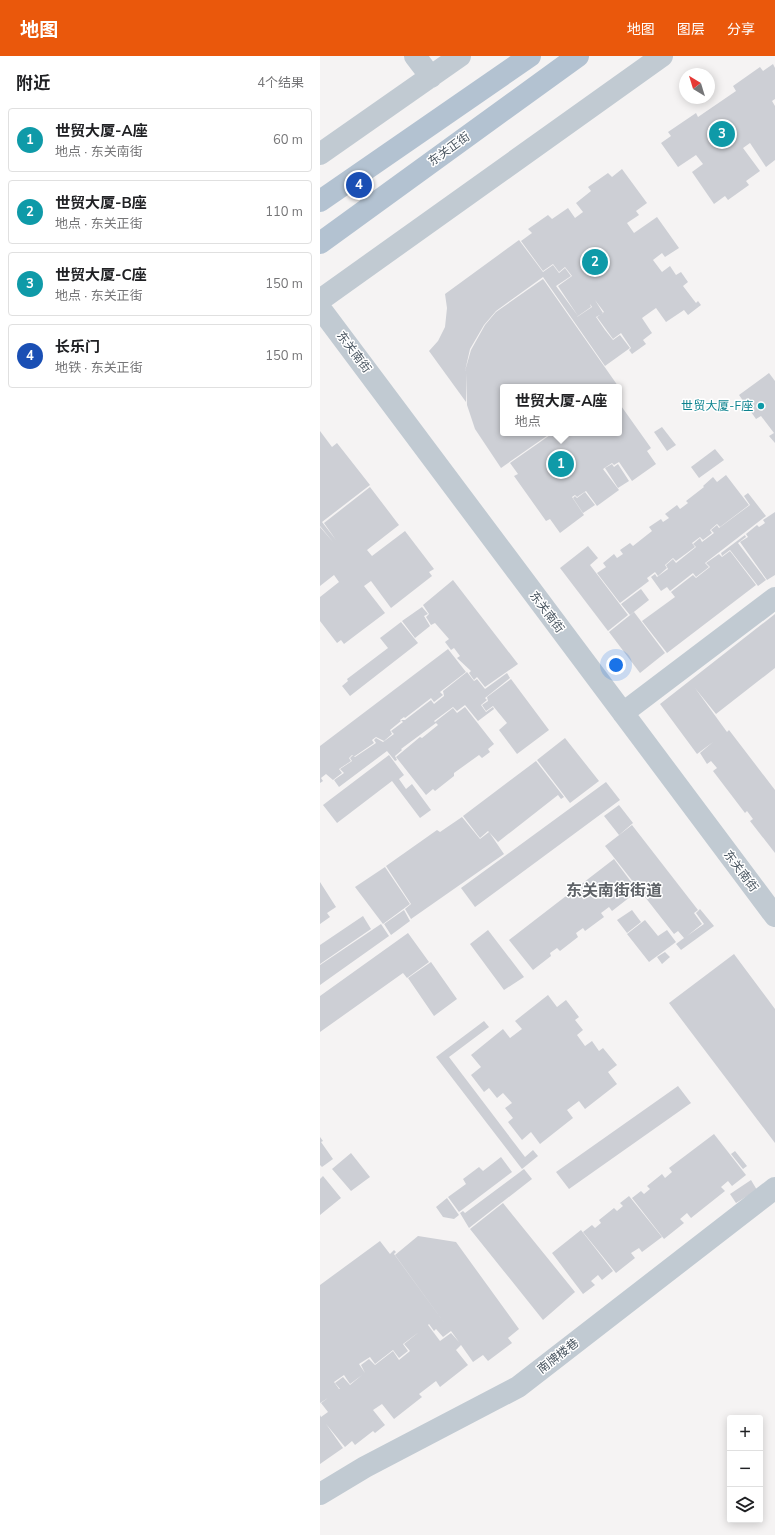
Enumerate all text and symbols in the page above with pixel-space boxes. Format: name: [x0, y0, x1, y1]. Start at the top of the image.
text: 地图: [20, 17, 58, 43]
text: 地图: [627, 20, 655, 39]
text: 图层: [677, 20, 705, 39]
text: 分享: [727, 20, 755, 39]
north arrow: [679, 68, 715, 104]
text: 附近: [16, 72, 50, 95]
text: 4个结果: [257, 74, 304, 92]
pin: 3: [709, 119, 735, 149]
text: 世贸大厦-A座: [55, 121, 148, 141]
street label: 东关正街: [425, 128, 473, 170]
text: 1: [26, 131, 34, 149]
text: 60 m: [273, 131, 303, 149]
text: 地点 · 东关南街: [55, 143, 143, 161]
pin: 4: [346, 170, 372, 200]
text: 世贸大厦-B座: [55, 193, 147, 213]
text: 2: [26, 203, 34, 221]
text: 110 m: [265, 203, 303, 221]
text: 地点 · 东关正街: [55, 215, 143, 233]
pin: 2: [582, 247, 608, 277]
text: 世贸大厦-C座: [55, 265, 147, 285]
text: 3: [26, 275, 34, 293]
text: 150 m: [265, 275, 303, 293]
text: 地点 · 东关正街: [55, 287, 143, 305]
street label: 东关南街: [333, 328, 375, 376]
text: 长乐门: [55, 337, 100, 357]
text: 4: [26, 347, 34, 365]
text: 150 m: [265, 347, 303, 365]
text: 地铁 · 东关正街: [55, 359, 143, 377]
popup: [500, 384, 622, 436]
text: 世贸大厦-A座: [515, 391, 607, 411]
place label: 世贸大厦-F座: [681, 398, 753, 414]
marker: 世贸大厦-F座: [756, 401, 766, 411]
text: 地点: [515, 413, 541, 431]
pin: 1: [548, 449, 574, 479]
street label: 东关南街: [526, 588, 568, 636]
your location: [606, 655, 626, 675]
street label: 东关南街: [720, 847, 762, 895]
district label: 东关南街街道: [566, 880, 662, 902]
street label: 南牌楼巷: [534, 1335, 582, 1377]
map controls: [727, 1415, 763, 1523]
button: +: [727, 1415, 763, 1451]
button: −: [727, 1451, 763, 1487]
button: layers: [727, 1487, 763, 1523]

